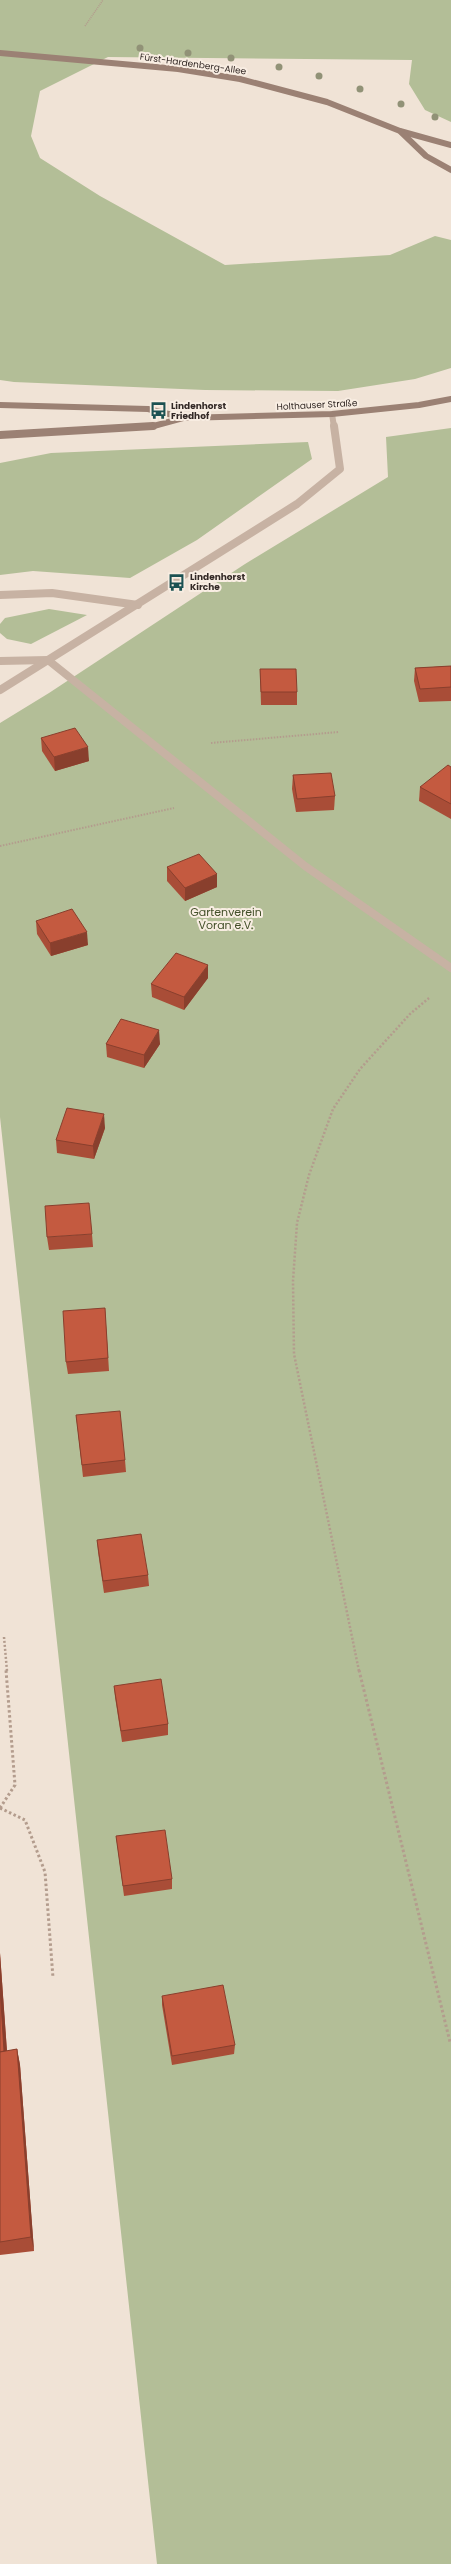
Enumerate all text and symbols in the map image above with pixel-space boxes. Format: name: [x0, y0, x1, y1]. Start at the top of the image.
street label: Fürst-Hardenberg-Allee: [139, 51, 247, 77]
street label: Holthauser Straße: [276, 397, 358, 413]
place label: Lindenhorst Friedhof: [171, 400, 226, 422]
bus stop icon: Lindenhorst Friedhof: [148, 401, 168, 421]
place label: Lindenhorst Kirche: [190, 571, 245, 593]
bus stop icon: Lindenhorst Kirche: [167, 572, 187, 592]
park label: Gartenverein Voran e.V.: [190, 904, 262, 933]

